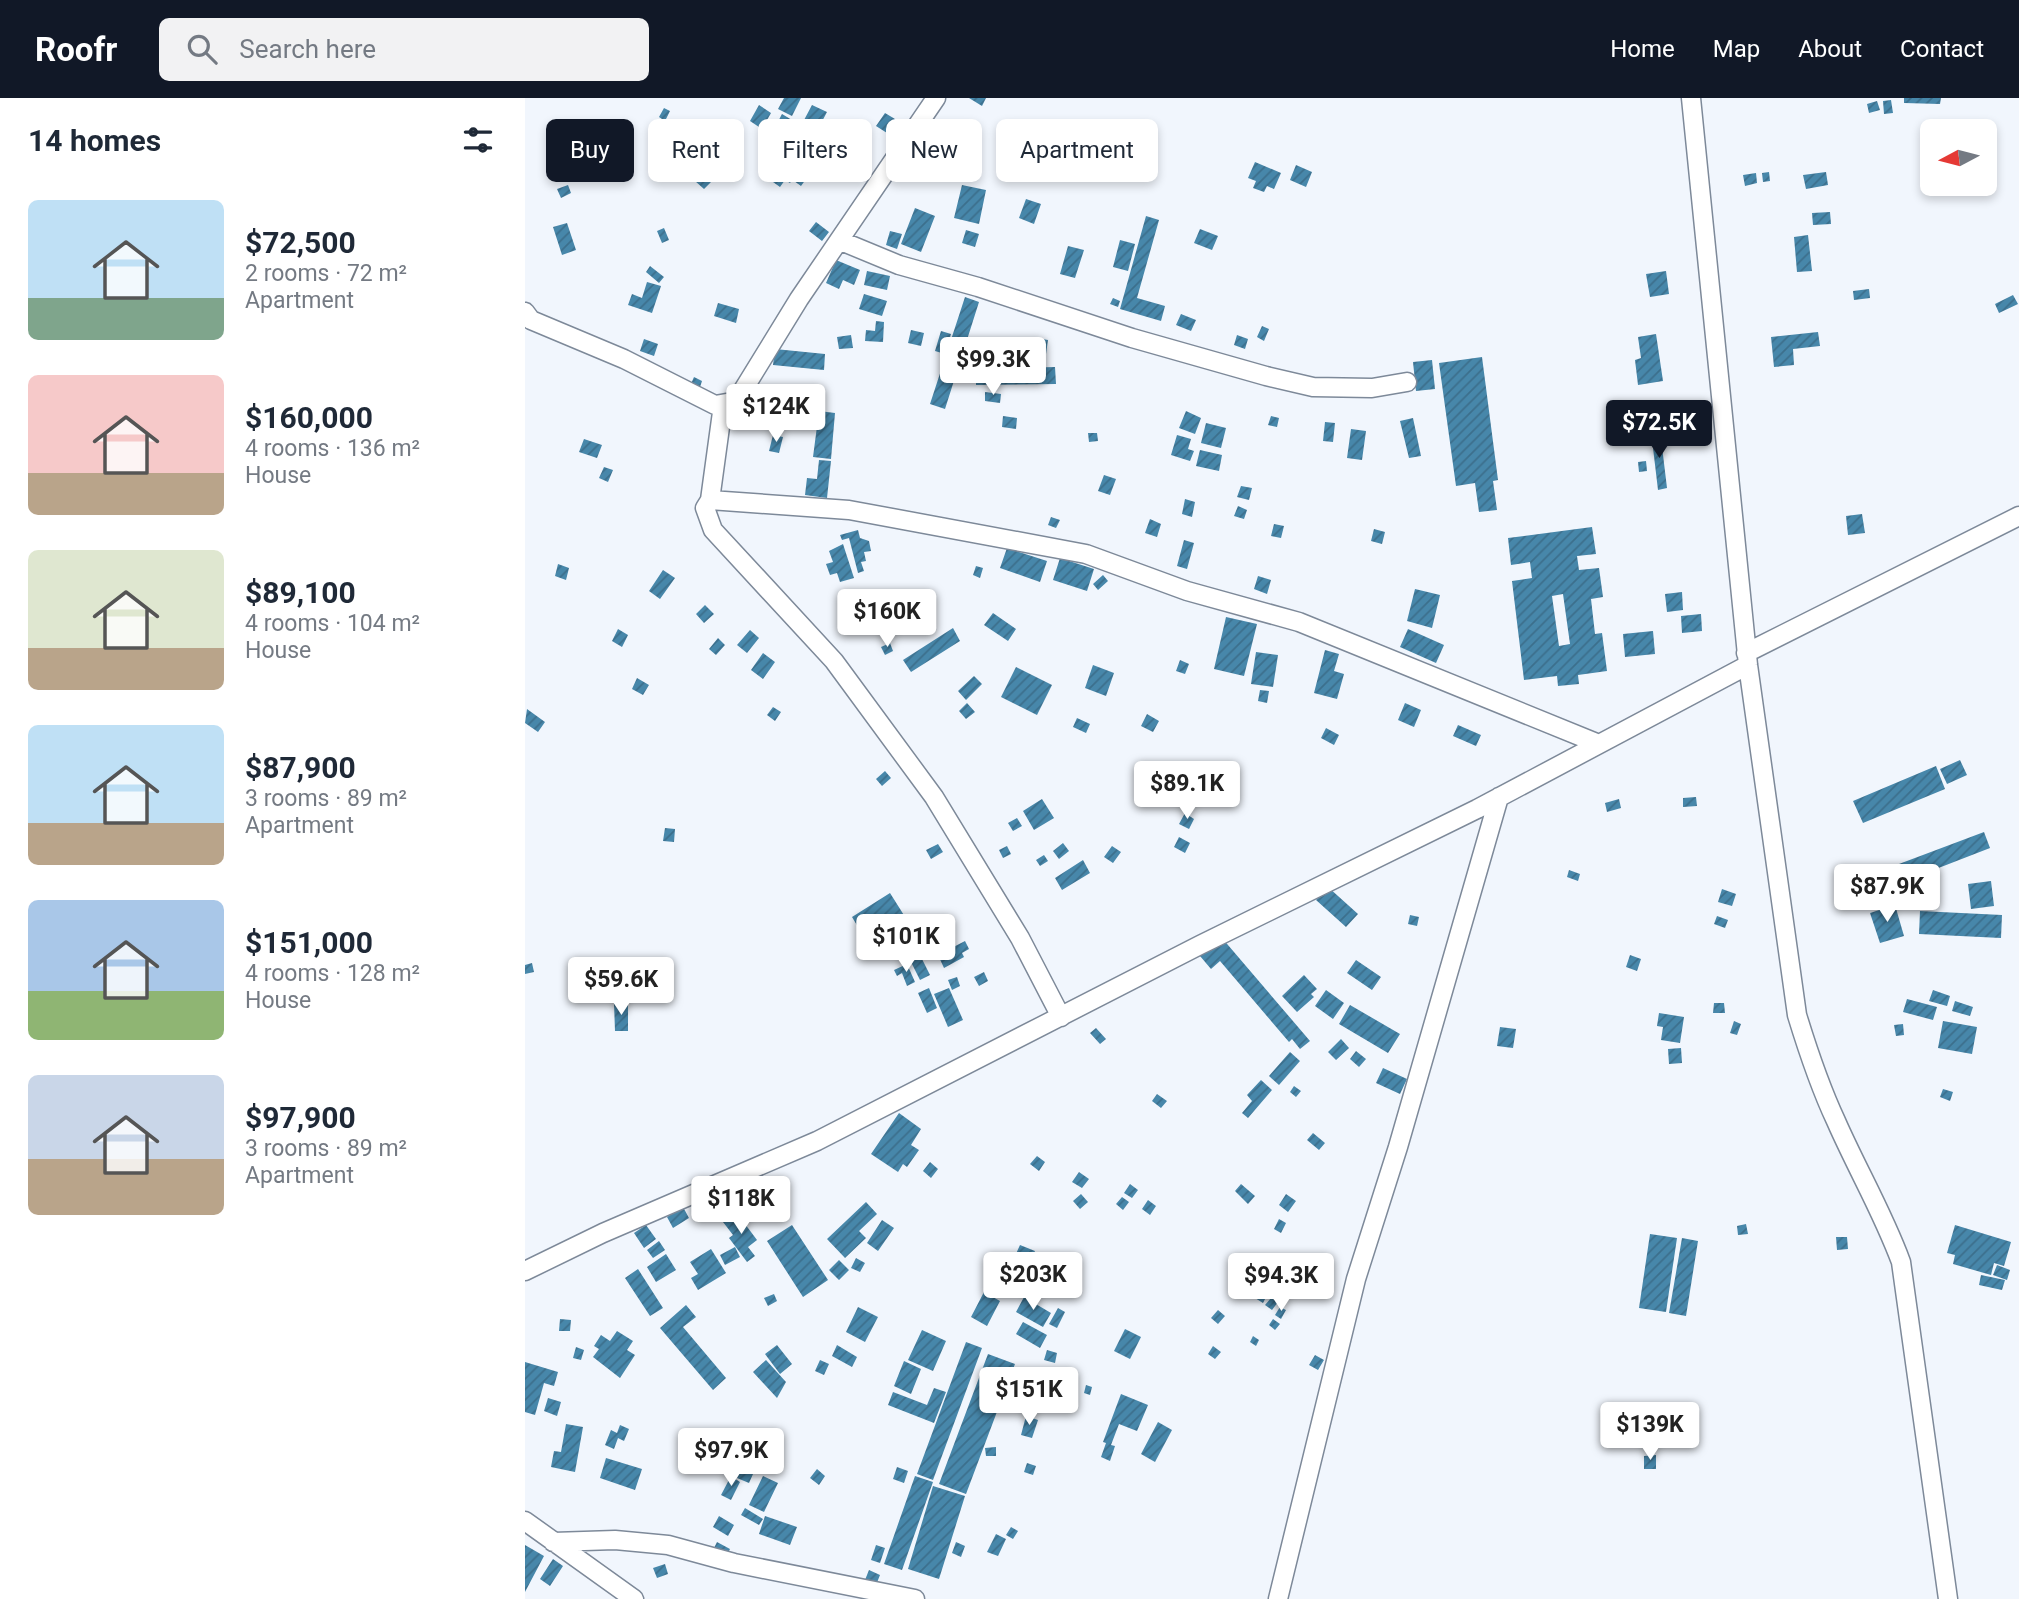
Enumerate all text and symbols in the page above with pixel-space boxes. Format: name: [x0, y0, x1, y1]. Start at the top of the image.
search box: [159, 18, 649, 81]
text: Roofr: [35, 30, 117, 69]
icon: search: [183, 30, 221, 68]
text: Search here: [239, 34, 376, 64]
text: Home: [1610, 35, 1675, 63]
text: Map: [1713, 35, 1760, 63]
text: About: [1798, 35, 1862, 63]
text: Contact: [1900, 35, 1984, 63]
chip: Buy: [546, 119, 634, 182]
chip: Rent: [648, 119, 744, 182]
chip: Filters: [758, 119, 872, 182]
chip: New: [886, 119, 982, 182]
chip: Apartment: [996, 119, 1158, 182]
north arrow: [1920, 119, 1997, 196]
map controls: [1920, 119, 1997, 196]
icon: filters: [459, 121, 497, 159]
text: 14 homes: [28, 123, 161, 158]
text: $72,500: [245, 225, 356, 260]
icon: home: [84, 228, 168, 312]
text: 2 rooms · 72 m²: [245, 260, 407, 287]
text: Apartment: [245, 287, 354, 314]
pin: $99.3K: [936, 338, 1050, 397]
text: $99.3K: [956, 346, 1030, 373]
pin: $124K: [727, 384, 825, 444]
text: $124K: [742, 393, 810, 420]
text: $160,000: [245, 400, 373, 435]
pin: $72.5K: [1602, 400, 1716, 460]
icon: home: [84, 403, 168, 487]
text: $72.5K: [1622, 409, 1696, 436]
text: 4 rooms · 136 m²: [245, 435, 420, 462]
text: House: [245, 462, 311, 489]
text: $89,100: [245, 575, 356, 610]
icon: home: [84, 578, 168, 662]
pin: $160K: [838, 589, 936, 649]
text: $160K: [853, 598, 921, 625]
text: 4 rooms · 104 m²: [245, 610, 420, 637]
text: House: [245, 637, 311, 664]
text: $87,900: [245, 750, 356, 785]
icon: home: [84, 753, 168, 837]
pin: $89.1K: [1130, 762, 1244, 821]
text: $89.1K: [1150, 770, 1224, 797]
text: 3 rooms · 89 m²: [245, 785, 407, 812]
text: Apartment: [245, 812, 354, 839]
pin: $87.9K: [1830, 864, 1944, 924]
text: $87.9K: [1850, 873, 1924, 900]
pin: $101K: [857, 914, 955, 974]
text: $101K: [872, 923, 940, 950]
text: $151,000: [245, 925, 373, 960]
icon: home: [84, 928, 168, 1012]
pin: $59.6K: [564, 958, 678, 1017]
text: 4 rooms · 128 m²: [245, 960, 420, 987]
text: $59.6K: [584, 966, 658, 993]
text: House: [245, 987, 311, 1014]
text: $97,900: [245, 1100, 356, 1135]
icon: home: [84, 1103, 168, 1187]
text: 3 rooms · 89 m²: [245, 1135, 407, 1162]
text: Apartment: [245, 1162, 354, 1189]
pin: $118K: [692, 1176, 790, 1236]
text: $118K: [707, 1185, 775, 1212]
pin: $203K: [984, 1252, 1082, 1312]
pin: $94.3K: [1224, 1254, 1338, 1313]
text: $203K: [999, 1261, 1067, 1288]
text: $94.3K: [1244, 1262, 1318, 1289]
pin: $151K: [980, 1368, 1078, 1427]
text: $151K: [995, 1376, 1063, 1403]
pin: $139K: [1601, 1402, 1699, 1462]
text: $139K: [1616, 1411, 1684, 1438]
pin: $97.9K: [674, 1428, 788, 1488]
text: $97.9K: [694, 1437, 768, 1464]

